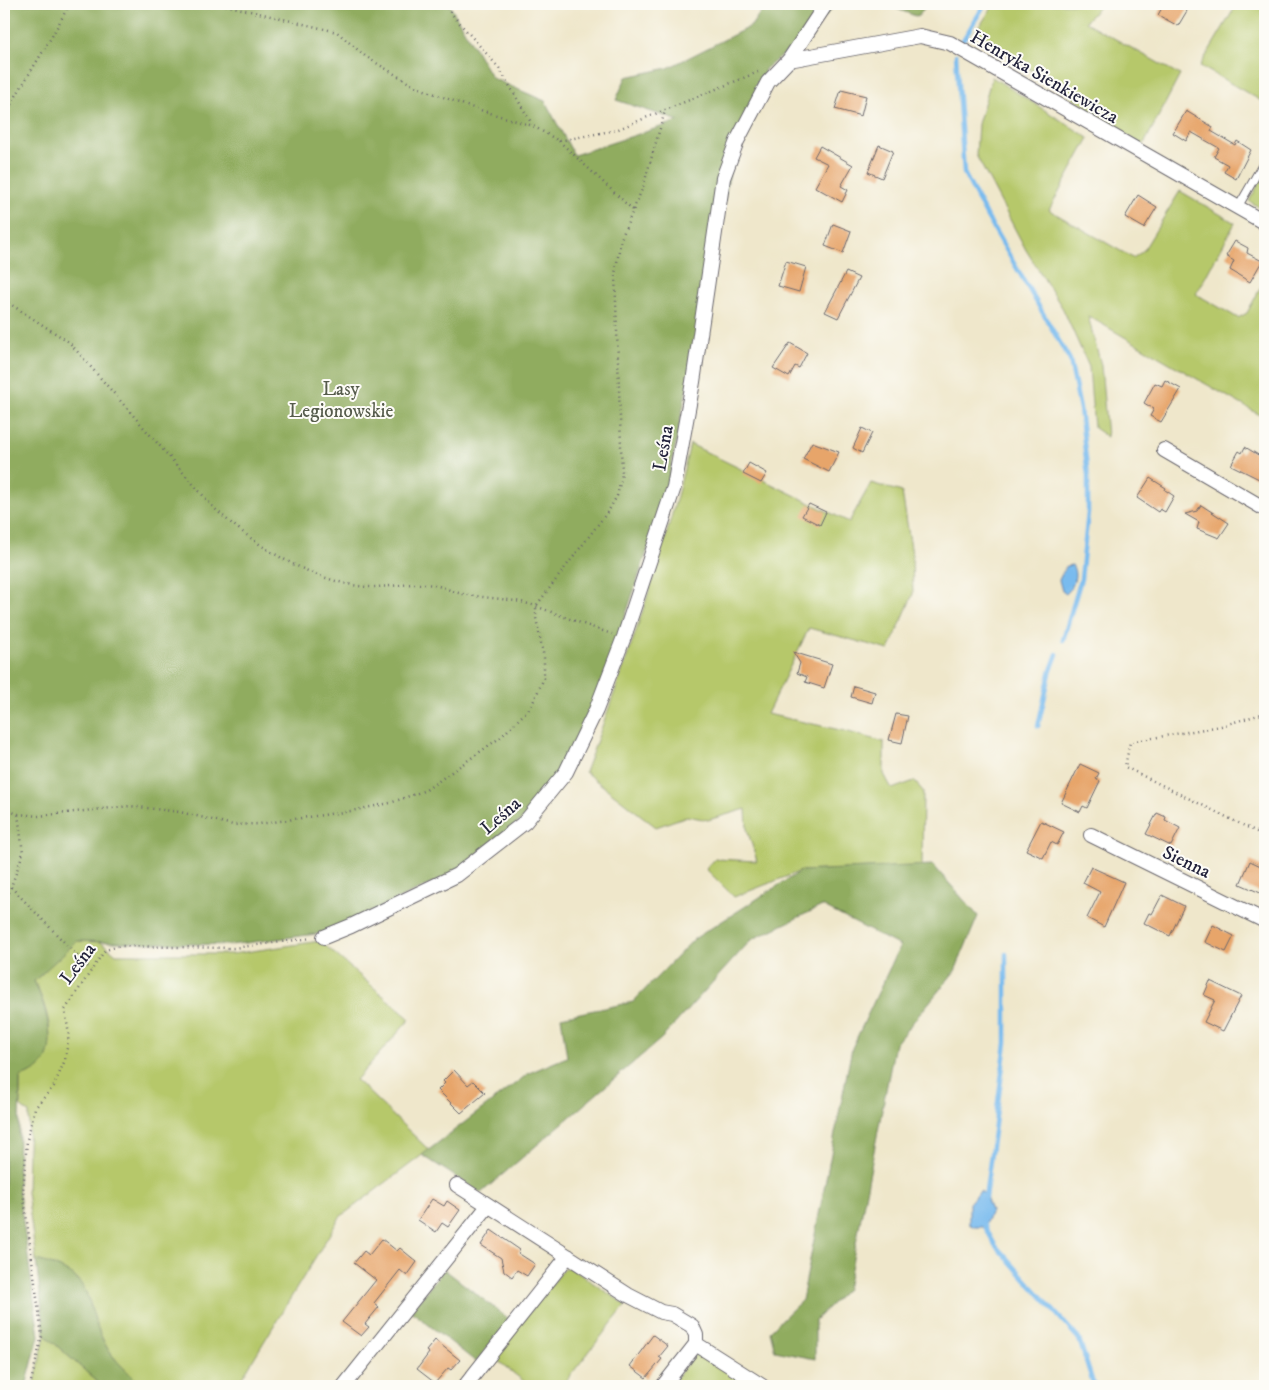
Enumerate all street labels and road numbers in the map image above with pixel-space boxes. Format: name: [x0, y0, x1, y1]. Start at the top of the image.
street label: Henryka Sienkiewicza: [966, 26, 1122, 129]
street label: Leśna: [648, 424, 679, 473]
street label: Leśna: [476, 792, 526, 840]
street label: Sienna: [1159, 841, 1214, 884]
street label: Leśna: [55, 939, 101, 989]

